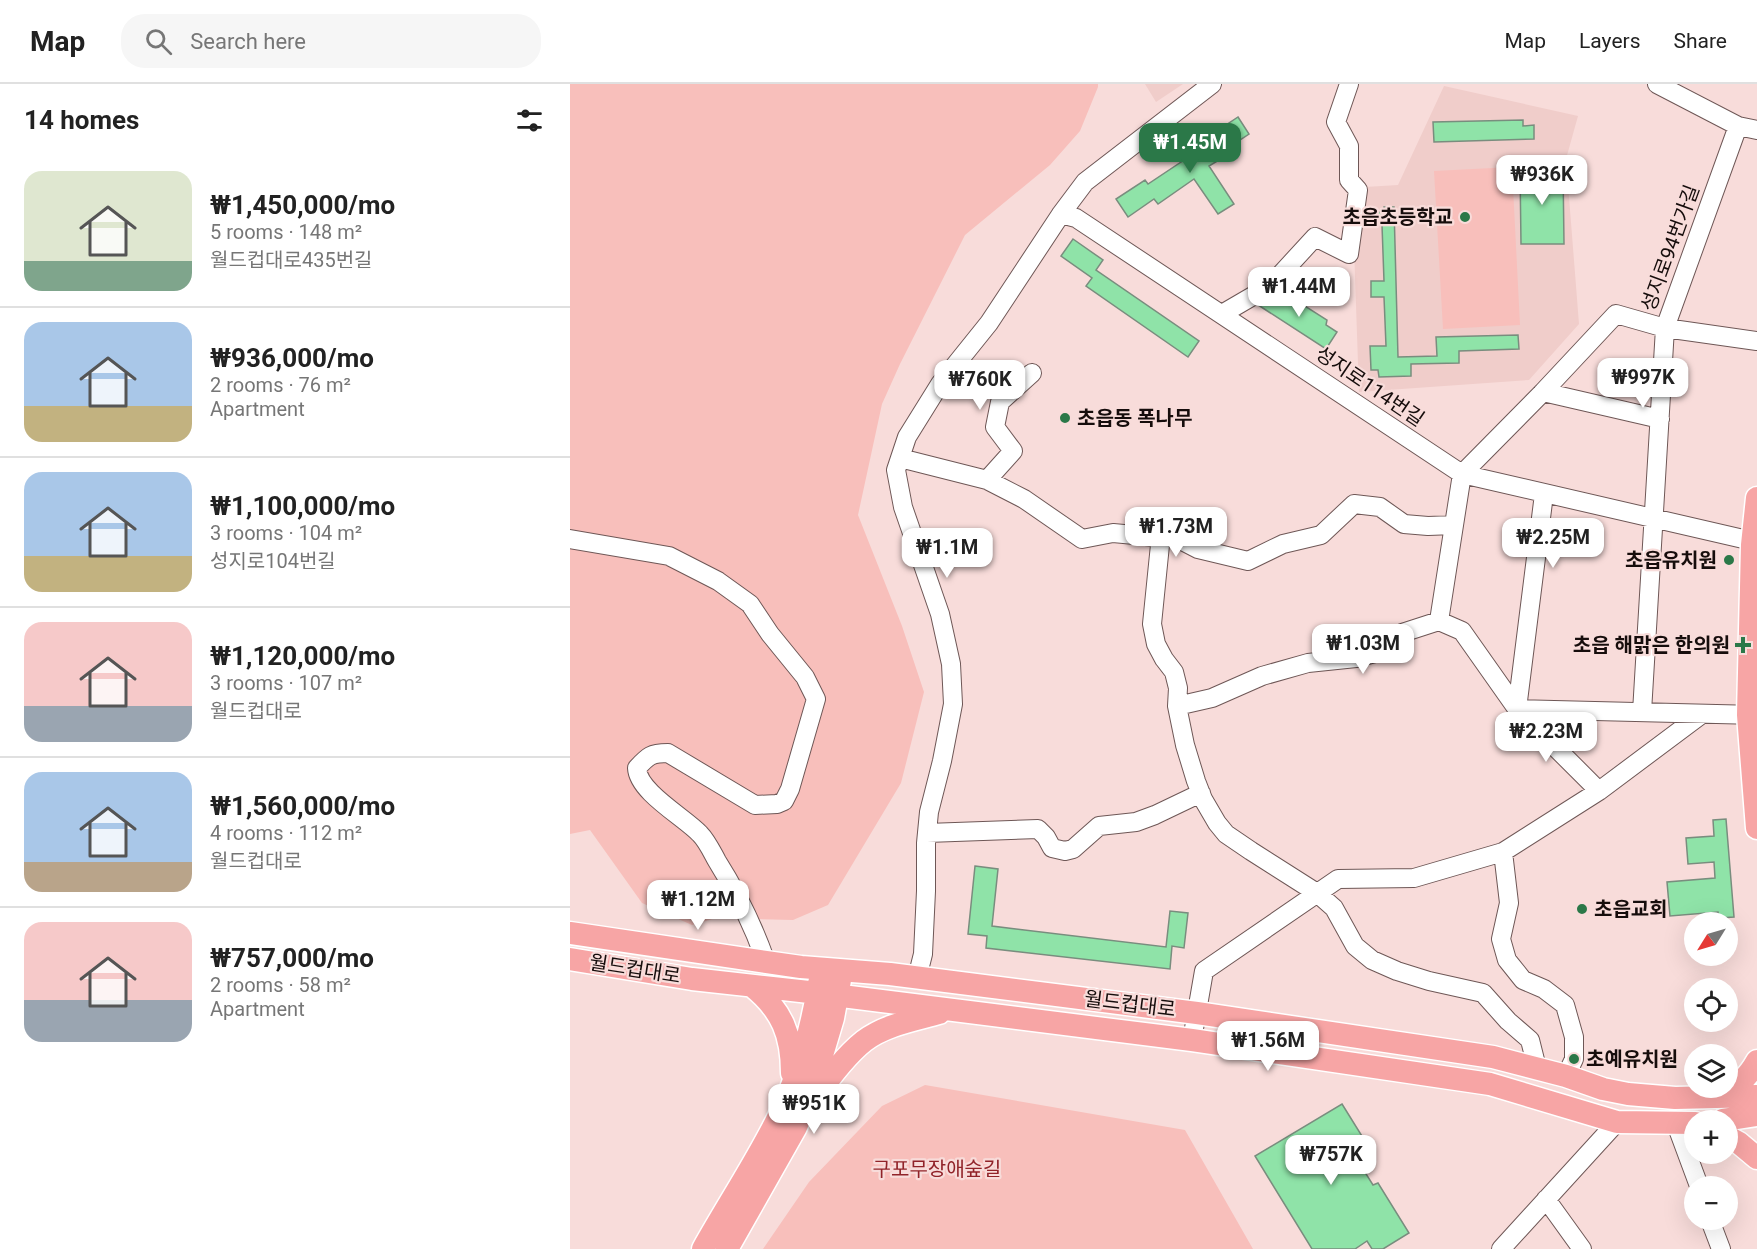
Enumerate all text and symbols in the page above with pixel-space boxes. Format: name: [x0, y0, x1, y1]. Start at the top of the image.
search box: [121, 14, 541, 68]
text: Map: [30, 25, 85, 58]
icon: search: [142, 25, 175, 58]
text: Search here: [190, 29, 306, 54]
text: Map: [1504, 29, 1546, 53]
text: Layers: [1579, 29, 1640, 53]
text: Share: [1673, 29, 1727, 53]
icon: filters: [513, 104, 546, 137]
text: 14 homes: [24, 105, 139, 135]
pin: ₩1.45M: [1141, 123, 1239, 174]
text: ₩1.45M: [1153, 130, 1227, 154]
pin: ₩936K: [1500, 155, 1584, 206]
text: ₩936K: [1510, 162, 1574, 186]
street label: 성지로94번가길: [1636, 181, 1704, 315]
text: ₩1,450,000/mo: [210, 190, 395, 220]
icon: home: [72, 195, 144, 267]
place label: 초읍초등학교: [1343, 205, 1453, 229]
marker: 초읍초등학교: [1458, 210, 1472, 224]
text: 5 rooms · 148 m²: [210, 220, 362, 244]
text: 월드컵대로435번길: [210, 248, 373, 272]
pin: ₩1.44M: [1250, 267, 1348, 318]
text: ₩1.44M: [1262, 274, 1336, 298]
street label: 성지로114번길: [1311, 341, 1429, 431]
text: ₩936,000/mo: [210, 343, 374, 373]
icon: home: [72, 346, 144, 418]
pin: ₩997K: [1601, 358, 1685, 409]
pin: ₩760K: [938, 360, 1022, 411]
text: ₩997K: [1611, 365, 1675, 389]
text: ₩760K: [948, 367, 1012, 391]
text: 2 rooms · 76 m²: [210, 373, 351, 397]
text: Apartment: [210, 397, 305, 421]
place label: 초읍동 폭나무: [1077, 406, 1192, 430]
marker: 초읍동 폭나무: [1058, 411, 1072, 425]
text: ₩1,100,000/mo: [210, 491, 395, 521]
icon: home: [72, 496, 144, 568]
pin: ₩1.73M: [1127, 507, 1225, 558]
text: ₩1.73M: [1139, 514, 1213, 538]
pin: ₩2.25M: [1504, 518, 1602, 569]
text: 3 rooms · 104 m²: [210, 521, 362, 545]
text: ₩2.25M: [1516, 525, 1590, 549]
pin: ₩1.1M: [905, 528, 989, 579]
text: ₩1.1M: [916, 535, 978, 559]
place label: 초읍유치원: [1625, 548, 1717, 572]
text: 성지로104번길: [210, 549, 336, 573]
marker: 초읍유치원: [1722, 553, 1736, 567]
pin: ₩1.03M: [1314, 624, 1412, 675]
text: ₩1.03M: [1326, 631, 1400, 655]
place label: 초읍 해맑은 한의원: [1573, 633, 1730, 657]
marker: 초읍 해맑은 한의원: [1734, 636, 1752, 654]
text: ₩1,120,000/mo: [210, 641, 395, 671]
icon: home: [72, 646, 144, 718]
text: 3 rooms · 107 m²: [210, 671, 362, 695]
text: 월드컵대로: [210, 699, 302, 723]
pin: ₩2.23M: [1497, 712, 1595, 763]
text: ₩2.23M: [1509, 719, 1583, 743]
text: ₩1,560,000/mo: [210, 791, 395, 821]
icon: home: [72, 796, 144, 868]
text: 4 rooms · 112 m²: [210, 821, 362, 845]
text: 월드컵대로: [210, 849, 302, 873]
pin: ₩1.12M: [649, 880, 747, 931]
text: ₩1.12M: [661, 887, 735, 911]
place label: 초읍교회: [1594, 897, 1668, 921]
marker: 초읍교회: [1575, 902, 1589, 916]
north arrow: [1684, 912, 1738, 966]
map controls: [1684, 912, 1738, 1230]
text: ₩757,000/mo: [210, 943, 374, 973]
icon: home: [72, 946, 144, 1018]
street label: 월드컵대로: [588, 950, 682, 988]
text: 2 rooms · 58 m²: [210, 973, 351, 997]
button: locate: [1684, 978, 1738, 1032]
street label: 월드컵대로: [1083, 986, 1177, 1022]
text: Apartment: [210, 997, 305, 1021]
pin: ₩1.56M: [1219, 1021, 1317, 1072]
text: ₩1.56M: [1231, 1028, 1305, 1052]
button: layers: [1684, 1044, 1738, 1098]
place label: 초예유치원: [1586, 1047, 1678, 1071]
marker: 초예유치원: [1567, 1052, 1581, 1066]
pin: ₩951K: [772, 1084, 856, 1135]
text: ₩951K: [782, 1091, 846, 1115]
button: +: [1684, 1110, 1738, 1164]
pin: ₩757K: [1289, 1135, 1373, 1186]
text: ₩757K: [1299, 1142, 1363, 1166]
park label: 구포무장애숲길: [873, 1157, 1001, 1181]
button: −: [1684, 1176, 1738, 1230]

